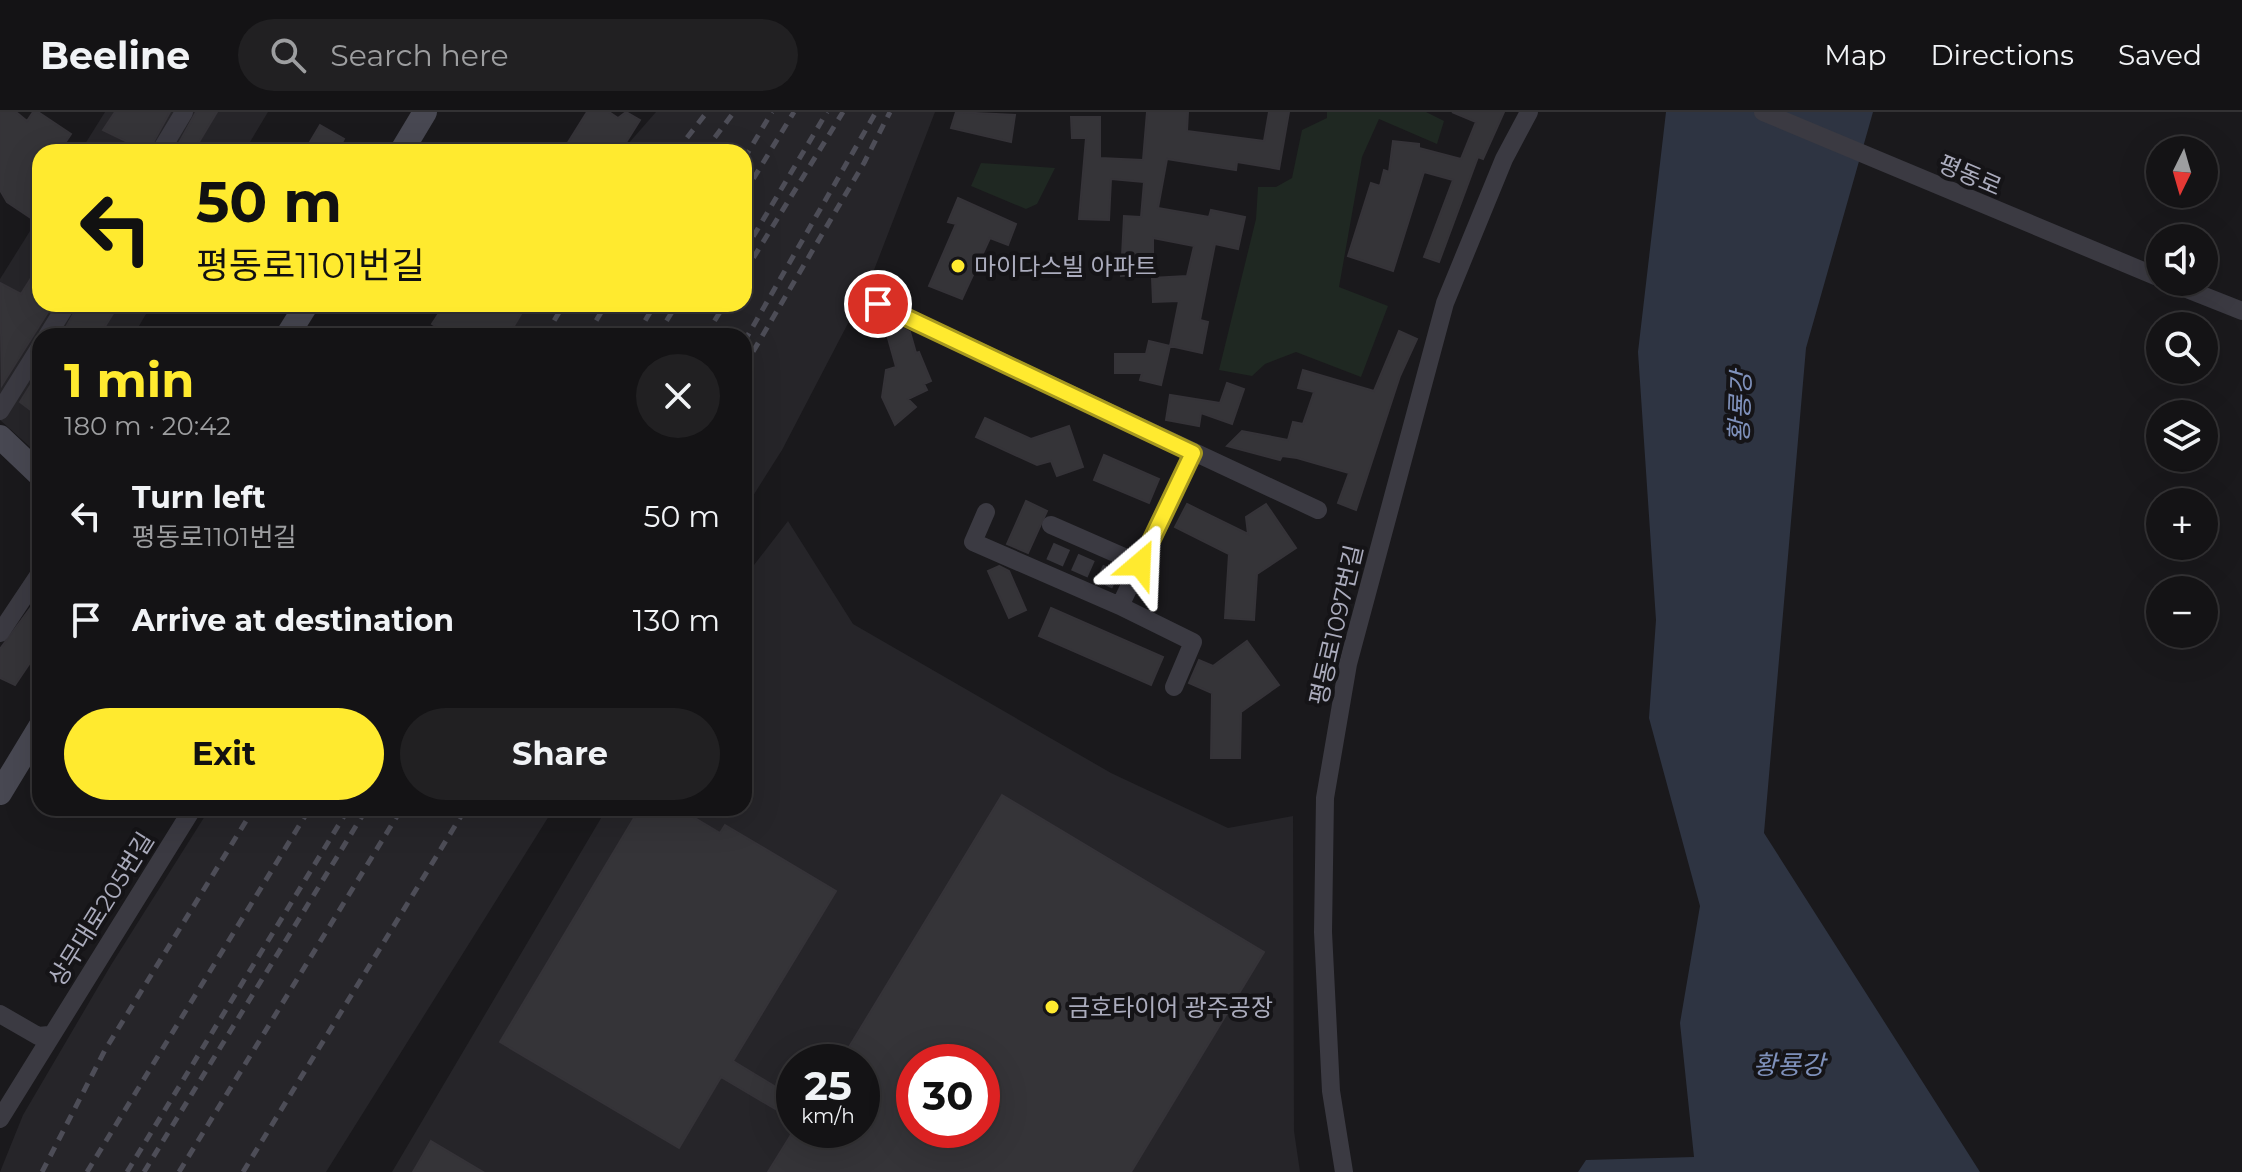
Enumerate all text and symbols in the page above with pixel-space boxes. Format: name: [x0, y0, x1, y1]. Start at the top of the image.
search box: [238, 19, 798, 91]
text: Beeline: [40, 32, 190, 79]
icon: search: [266, 33, 310, 77]
text: Search here: [330, 37, 509, 74]
text: Map: [1824, 38, 1886, 72]
text: Directions: [1930, 38, 2074, 72]
text: Saved: [2118, 38, 2202, 72]
north arrow: [2146, 136, 2218, 208]
map controls: [2146, 136, 2218, 648]
street label: 평동로: [1934, 149, 2006, 201]
text: 50 m: [196, 168, 342, 236]
icon: left: [64, 176, 168, 280]
button: sound: [2146, 224, 2218, 296]
text: 평동로1101번길: [196, 243, 424, 287]
place label: 마이다스빌 아파트: [974, 252, 1157, 281]
marker: 마이다스빌 아파트: [949, 257, 967, 275]
pin: [844, 270, 912, 338]
icon: arrive: [856, 282, 900, 326]
button: search: [2146, 312, 2218, 384]
text: 1 min: [64, 351, 194, 409]
button: close: [636, 354, 720, 438]
water label: 황룡강: [1723, 368, 1757, 443]
button: layers: [2146, 400, 2218, 472]
text: 180 m · 20:42: [64, 410, 231, 442]
text: Turn left: [132, 479, 265, 516]
button: +: [2146, 488, 2218, 560]
icon: left: [64, 494, 108, 538]
text: 50 m: [643, 498, 720, 535]
text: 평동로1101번길: [132, 521, 297, 553]
position arrow: [1098, 522, 1182, 606]
street label: 평동로1097번길: [1303, 542, 1369, 708]
button: −: [2146, 576, 2218, 648]
icon: arrive: [64, 598, 108, 642]
text: Arrive at destination: [132, 602, 454, 639]
text: 130 m: [633, 602, 720, 639]
button: Exit: [64, 708, 384, 800]
button: Share: [400, 708, 720, 800]
street label: 상무대로205번길: [42, 827, 160, 991]
place label: 금호타이어 광주공장: [1068, 993, 1273, 1022]
marker: 금호타이어 광주공장: [1043, 998, 1061, 1016]
speed limit sign: 30: [896, 1044, 1000, 1148]
water label: 황룡강: [1753, 1049, 1828, 1081]
text: 25: [804, 1061, 852, 1110]
text: km/h: [801, 1104, 855, 1128]

